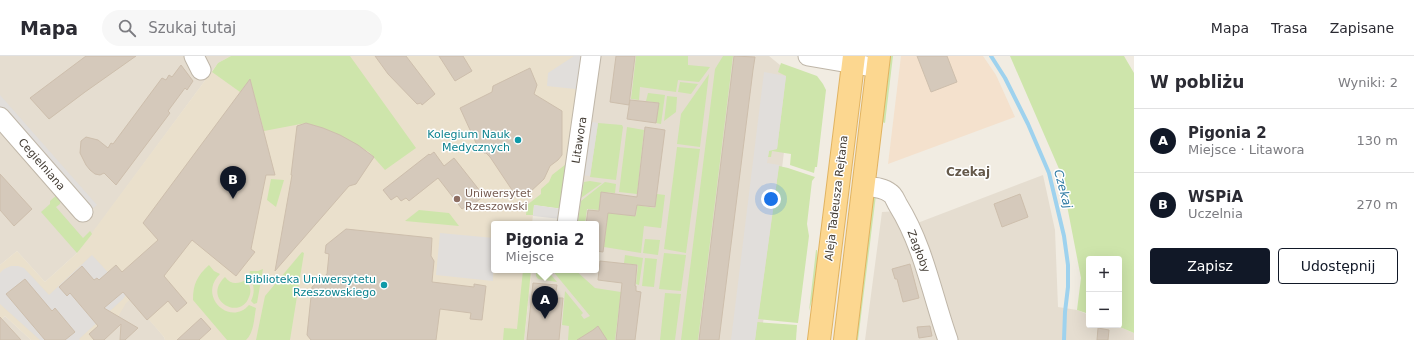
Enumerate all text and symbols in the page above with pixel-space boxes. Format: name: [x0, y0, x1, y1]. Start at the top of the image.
search box: [102, 10, 382, 46]
text: Mapa: [20, 17, 78, 39]
icon: search: [116, 17, 138, 39]
text: Szukaj tutaj: [148, 19, 236, 37]
text: Mapa: [1211, 20, 1249, 36]
text: Trasa: [1271, 20, 1308, 36]
text: Zapisane: [1330, 20, 1394, 36]
text: W pobliżu: [1150, 72, 1244, 92]
text: Wyniki: 2: [1338, 75, 1398, 90]
street label: Litawora: [569, 116, 590, 164]
text: Pigonia 2: [1188, 124, 1267, 142]
place label: Kolegium Nauk Medycznych: [427, 128, 511, 154]
text: A: [1158, 133, 1168, 148]
text: 130 m: [1356, 133, 1398, 148]
street label: Aleja Tadeusza Rejtana: [822, 134, 851, 262]
marker: Kolegium Nauk Medycznych: [513, 135, 523, 145]
street label: Cegielniana: [15, 136, 68, 193]
text: Miejsce · Litawora: [1188, 142, 1305, 157]
district label: Czekaj: [946, 165, 990, 179]
pin: B: [220, 166, 246, 199]
water label: Czekaj: [1051, 168, 1075, 211]
place label: Uniwersytet Rzeszowski: [465, 187, 532, 213]
text: WSPiA: [1188, 188, 1243, 206]
your location: [761, 189, 781, 209]
marker: Uniwersytet Rzeszowski: [452, 194, 462, 204]
text: B: [1158, 197, 1168, 212]
text: 270 m: [1356, 197, 1398, 212]
text: Uczelnia: [1188, 206, 1243, 221]
popup: [491, 221, 599, 273]
street label: Zagłoby: [904, 228, 933, 275]
text: Pigonia 2: [506, 231, 584, 249]
button: Zapisz: [1150, 248, 1270, 284]
button: Udostępnij: [1278, 248, 1398, 284]
text: Miejsce: [506, 249, 554, 264]
map controls: [1086, 256, 1122, 328]
button: +: [1086, 256, 1122, 292]
place label: Biblioteka Uniwersytetu Rzeszowskiego: [245, 273, 376, 299]
marker: Biblioteka Uniwersytetu Rzeszowskiego: [379, 280, 389, 290]
pin: A: [532, 286, 558, 319]
button: −: [1086, 292, 1122, 328]

